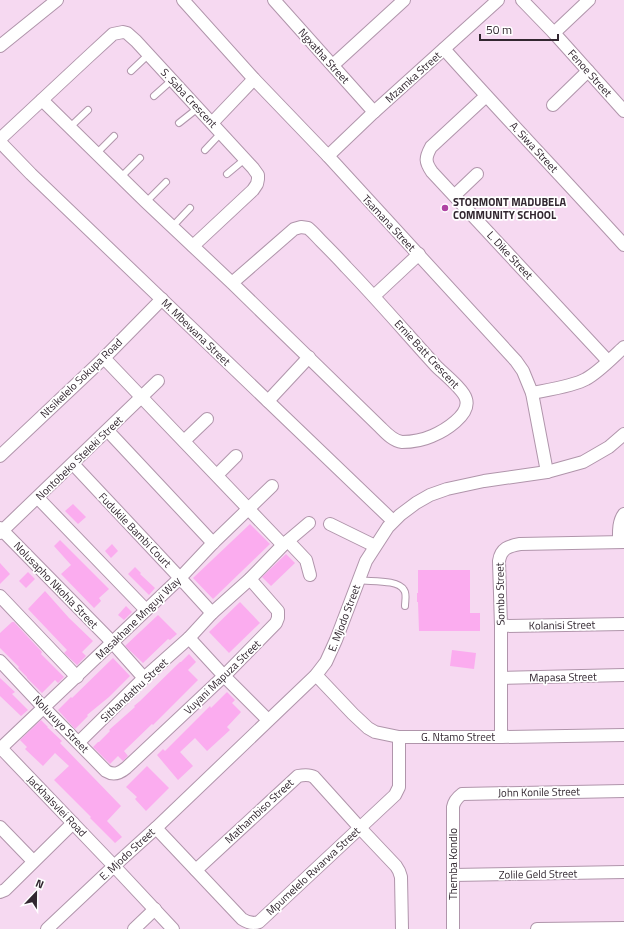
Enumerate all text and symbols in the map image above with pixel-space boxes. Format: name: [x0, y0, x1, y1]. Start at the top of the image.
scale bar: [480, 16, 558, 42]
text: 50 m: [486, 20, 512, 39]
street label: Ngxatha Street: [295, 25, 353, 87]
street label: Fenoe Street: [564, 46, 616, 100]
street label: Mzamka Street: [381, 47, 445, 107]
street label: S. Saba Crescent: [157, 65, 221, 131]
street label: A. Siwa Street: [506, 118, 562, 176]
street label: Tsamana Street: [358, 191, 420, 255]
place label: STORMONT MADUBELA COMMUNITY SCHOOL: [453, 194, 566, 223]
marker: STORMONT MADUBELA COMMUNITY SCHOOL: [440, 203, 450, 213]
street label: L. Dike Street: [483, 227, 537, 283]
street label: M. Mbewana Street: [158, 295, 234, 369]
street label: Ernie Batt Crescent: [391, 316, 463, 392]
street label: Ntsikelelo Sokupa Road: [36, 334, 126, 422]
street label: Nontobeko Steleki Street: [32, 412, 126, 504]
street label: Fudukile Bambi Court: [95, 489, 175, 571]
street label: Nolusapho Nkohla Street: [10, 538, 102, 632]
street label: Sombo Street: [491, 562, 509, 626]
street label: Masakhane Mnguyi Way: [92, 572, 185, 663]
street label: E. Mjodo Street: [324, 582, 364, 654]
street label: Kolanisi Street: [529, 616, 596, 634]
street label: Vuyani Mapuza Street: [180, 636, 264, 718]
street label: Sithandathu Street: [97, 654, 171, 726]
street label: Mapasa Street: [529, 668, 597, 686]
street label: Noluvuyo Street: [29, 692, 93, 756]
street label: G. Ntamo Street: [421, 729, 495, 745]
street label: Jackhalsvlei Road: [24, 772, 91, 840]
street label: Mathambiso Street: [221, 775, 297, 847]
street label: John Konile Street: [498, 783, 580, 801]
street label: Mpumelelo Rwarwa Street: [262, 823, 364, 919]
street label: E. Mjodo Street: [96, 824, 158, 884]
street label: Themba Kondlo: [445, 828, 461, 900]
street label: Zolile Geld Street: [499, 865, 578, 883]
north arrow: [16, 873, 56, 913]
text: N: [33, 875, 46, 893]

